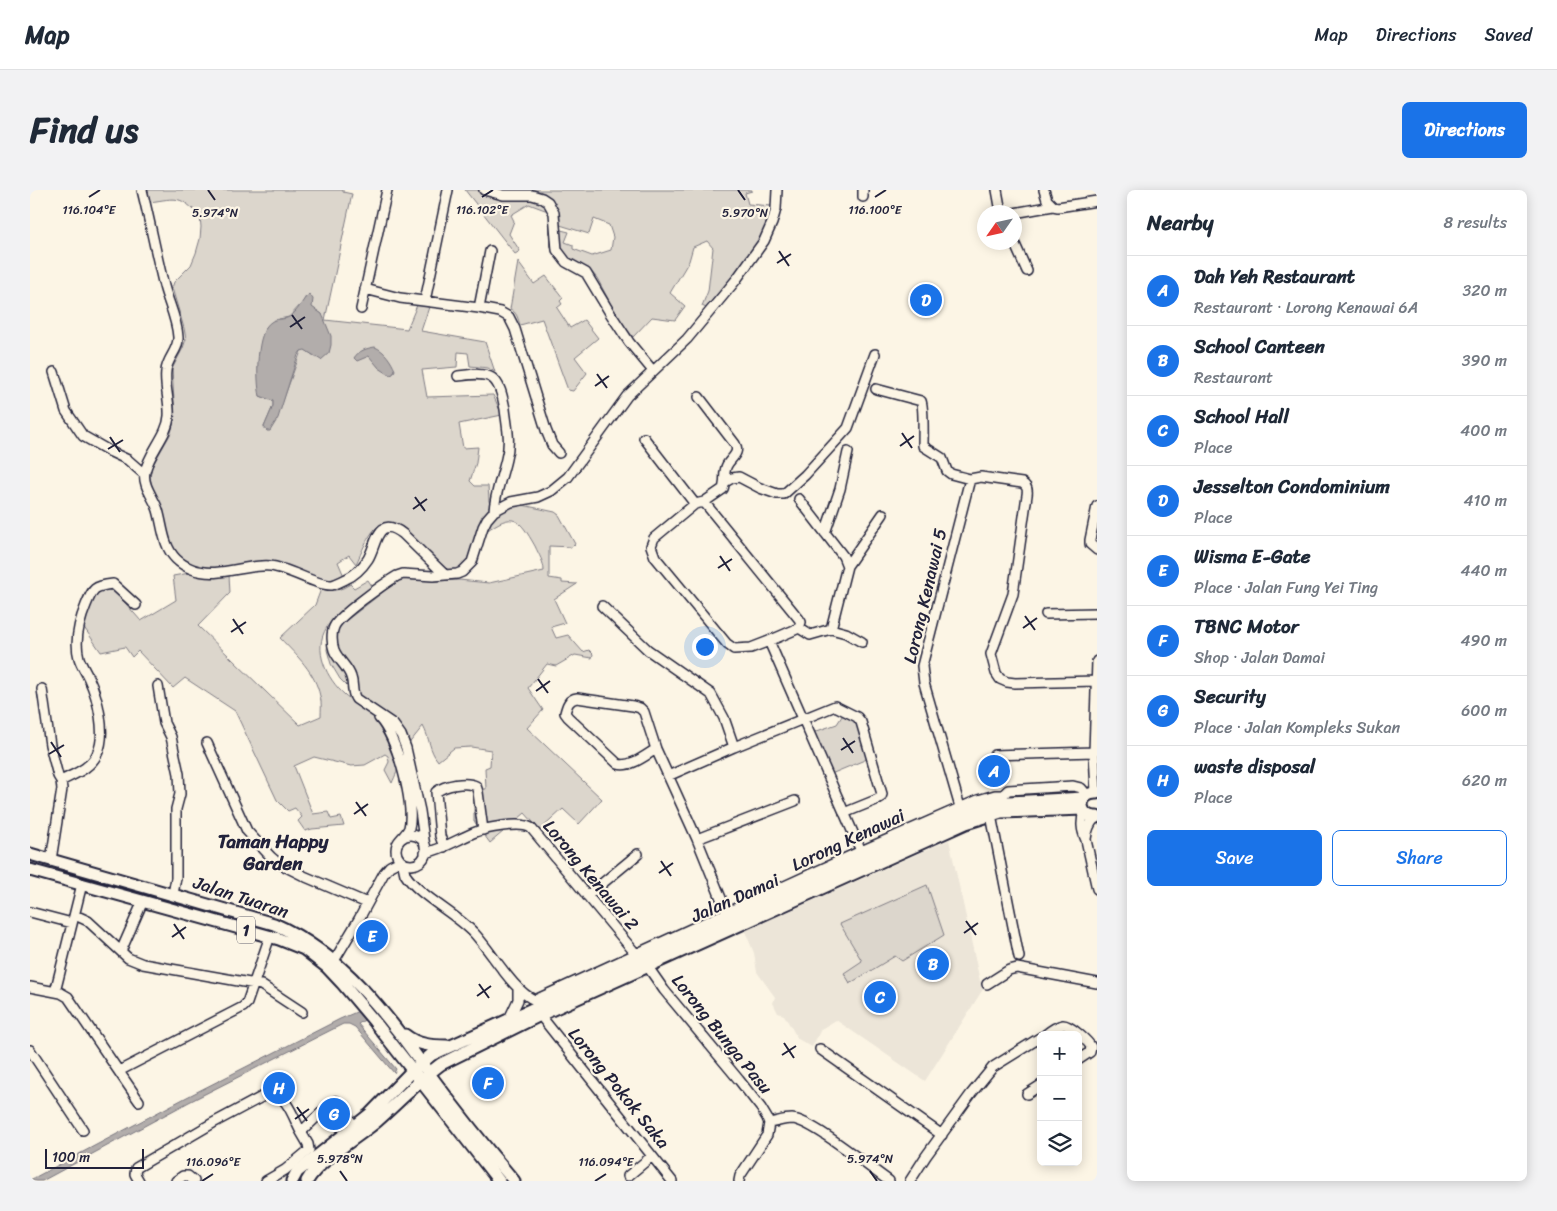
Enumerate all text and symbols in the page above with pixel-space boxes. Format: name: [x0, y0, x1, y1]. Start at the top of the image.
text: Map: [25, 14, 69, 56]
text: Map: [1315, 19, 1348, 51]
text: Directions: [1376, 19, 1457, 51]
text: Saved: [1485, 19, 1532, 51]
text: Find us: [30, 99, 138, 161]
button: Directions: [1402, 102, 1527, 158]
text: 116.104°E: [63, 199, 117, 221]
text: 116.102°E: [456, 199, 509, 221]
text: 116.100°E: [849, 199, 903, 221]
text: 5.974°N: [192, 202, 239, 224]
text: 5.970°N: [722, 202, 769, 224]
text: Nearby: [1147, 204, 1213, 242]
north arrow: [977, 205, 1022, 250]
text: 8 results: [1444, 208, 1507, 237]
text: Dah Yeh Restaurant: [1194, 260, 1355, 293]
text: A: [1158, 276, 1168, 305]
text: 320 m: [1462, 276, 1507, 305]
pin: D: [910, 281, 942, 319]
text: Restaurant · Lorong Kenawai 6A: [1194, 293, 1418, 322]
text: School Canteen: [1194, 330, 1325, 363]
text: B: [1158, 346, 1168, 375]
text: 390 m: [1462, 346, 1507, 375]
text: Restaurant: [1194, 363, 1273, 392]
text: School Hall: [1194, 400, 1289, 433]
text: C: [1158, 416, 1168, 445]
text: 400 m: [1460, 416, 1507, 445]
text: Place: [1194, 433, 1233, 462]
text: Jesselton Condominium: [1194, 470, 1390, 503]
text: D: [1158, 486, 1168, 515]
text: 410 m: [1464, 486, 1507, 515]
text: Place: [1194, 503, 1233, 532]
street label: Lorong Kenawai 5: [894, 525, 956, 667]
text: Wisma E-Gate: [1194, 540, 1311, 573]
text: E: [1159, 556, 1167, 585]
text: 440 m: [1460, 556, 1507, 585]
text: Place · Jalan Fung Yei Ting: [1194, 573, 1378, 602]
text: TBNC Motor: [1194, 610, 1299, 643]
text: F: [1159, 626, 1167, 655]
text: 490 m: [1461, 626, 1507, 655]
your location: [692, 634, 718, 660]
text: Shop · Jalan Damai: [1194, 643, 1325, 672]
text: Security: [1194, 680, 1266, 713]
text: G: [1158, 696, 1168, 725]
text: 600 m: [1461, 696, 1507, 725]
text: Place · Jalan Kompleks Sukan: [1194, 713, 1400, 742]
text: waste disposal: [1194, 750, 1315, 783]
pin: A: [978, 752, 1010, 790]
text: H: [1157, 766, 1169, 795]
text: 620 m: [1462, 766, 1507, 795]
text: Place: [1194, 783, 1233, 812]
street label: Lorong Kenawai: [786, 799, 911, 880]
street label: Lorong Kenawai 2: [535, 812, 647, 938]
district label: Taman Happy Garden: [218, 825, 329, 880]
button: Save: [1147, 830, 1322, 886]
button: Share: [1332, 830, 1507, 886]
street label: Jalan Damai: [685, 864, 785, 932]
street label: Jalan Tuaran: [188, 866, 293, 928]
road number: 1: [237, 916, 255, 944]
pin: E: [356, 917, 388, 955]
pin: B: [917, 945, 949, 983]
street label: Lorong Bunga Pasu: [663, 967, 781, 1102]
pin: C: [864, 978, 896, 1016]
street label: Lorong Pokok Saka: [560, 1020, 678, 1156]
map controls: [1037, 1031, 1082, 1166]
button: +: [1037, 1031, 1082, 1076]
pin: F: [472, 1064, 504, 1102]
pin: H: [263, 1069, 295, 1107]
button: −: [1037, 1076, 1082, 1121]
pin: G: [318, 1095, 350, 1133]
button: layers: [1037, 1121, 1082, 1166]
text: 100 m: [52, 1145, 90, 1170]
scale bar: [45, 1146, 144, 1169]
text: 5.978°N: [317, 1148, 364, 1170]
text: 5.974°N: [847, 1148, 894, 1170]
text: 116.096°E: [186, 1151, 241, 1173]
text: 116.094°E: [579, 1151, 635, 1173]

